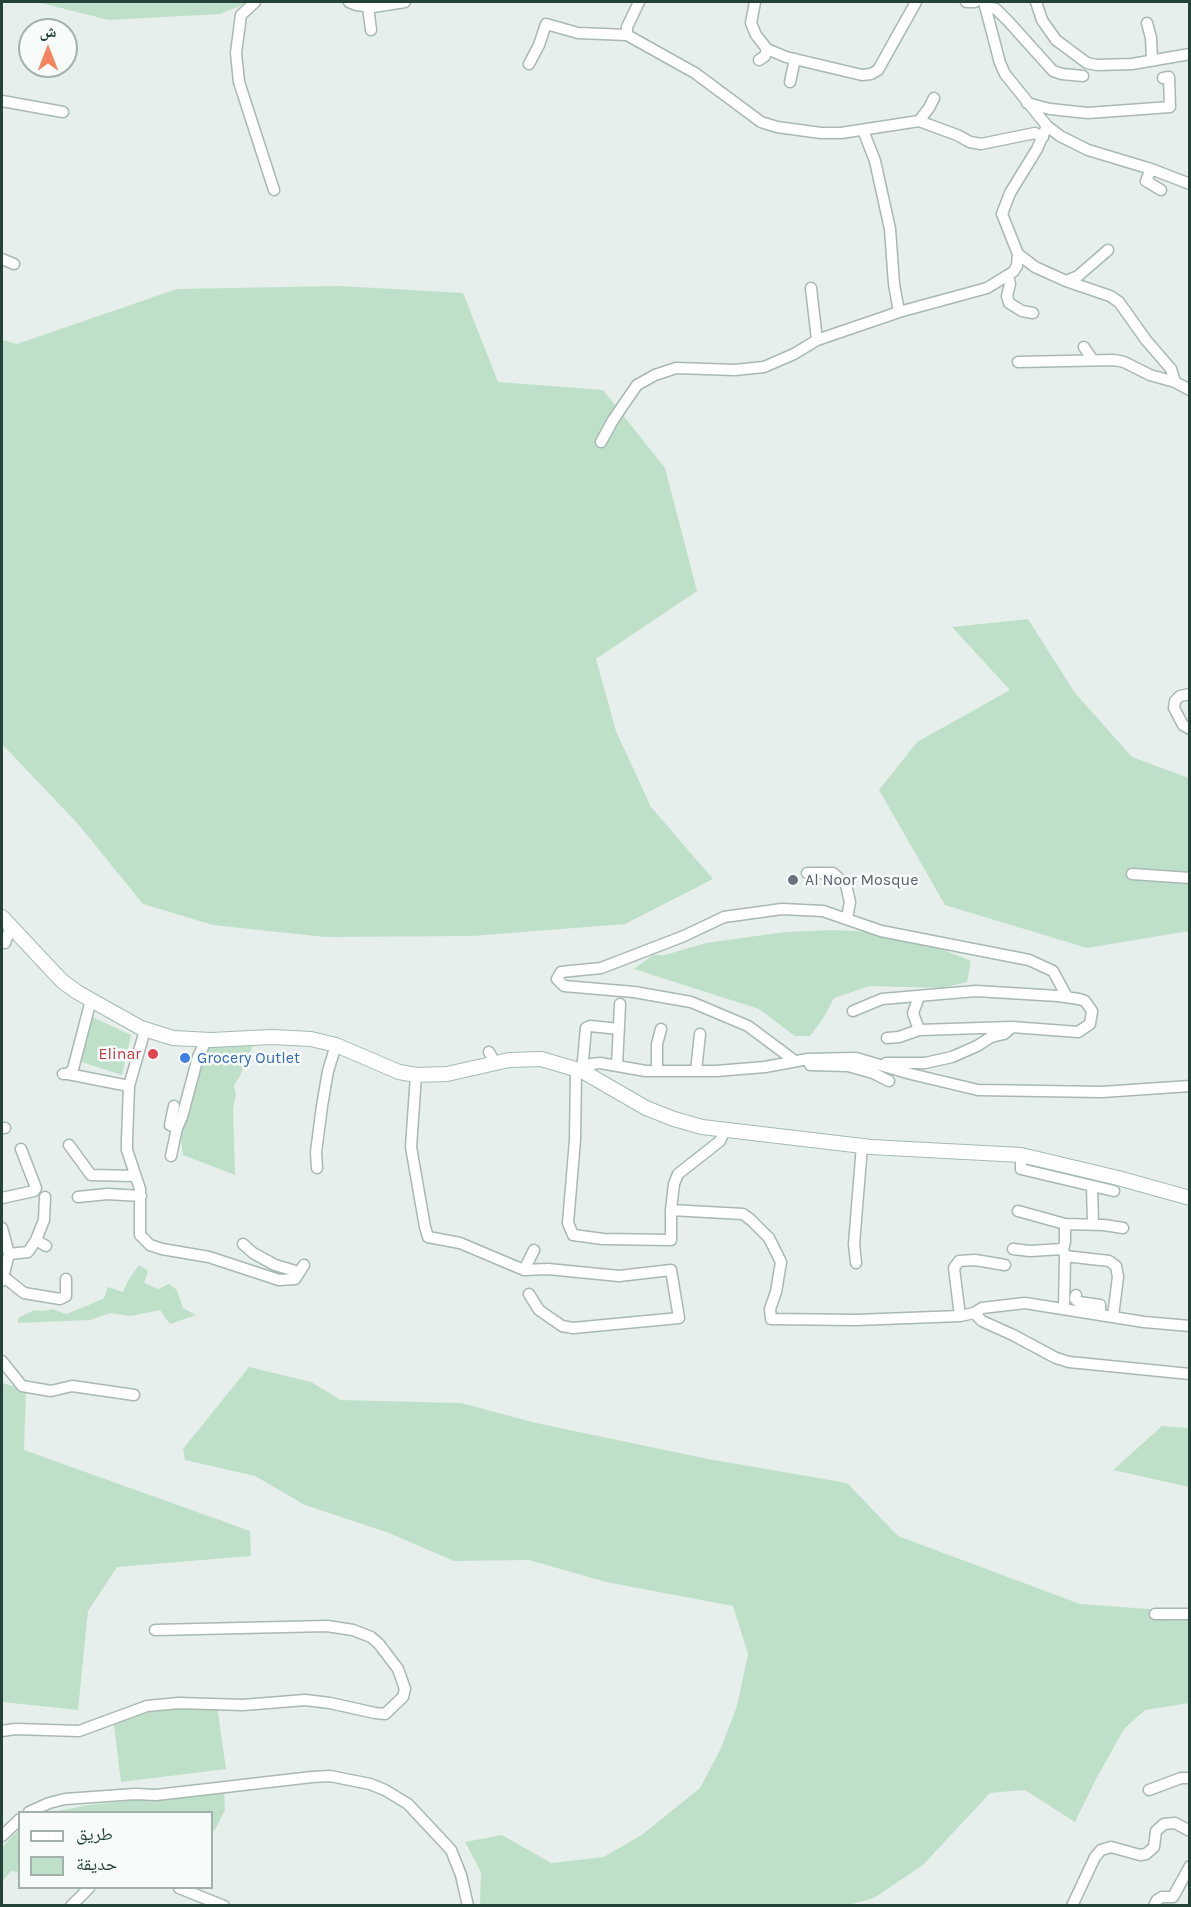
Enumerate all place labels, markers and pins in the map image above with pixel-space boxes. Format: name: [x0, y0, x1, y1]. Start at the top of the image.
place label: Al Noor Mosque: [805, 870, 918, 890]
marker: Al Noor Mosque: [786, 873, 800, 887]
place label: Elinar: [99, 1044, 141, 1064]
marker: Elinar: [146, 1047, 160, 1061]
place label: Grocery Outlet: [197, 1048, 300, 1068]
marker: Grocery Outlet: [178, 1051, 192, 1065]

